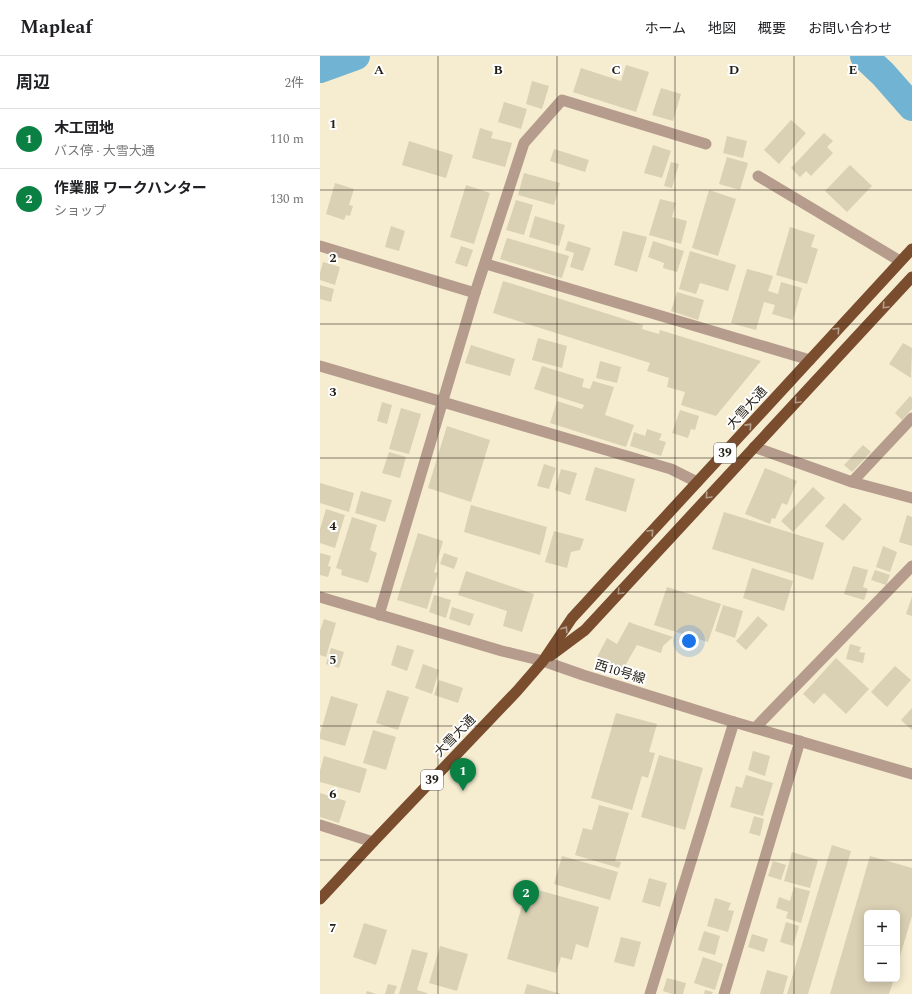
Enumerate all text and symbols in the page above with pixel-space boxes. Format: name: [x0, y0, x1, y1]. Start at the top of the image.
text: Mapleaf: [20, 13, 92, 42]
text: ホーム: [644, 18, 686, 39]
text: 地図: [708, 18, 736, 39]
text: 概要: [758, 18, 786, 39]
text: お問い合わせ: [808, 18, 892, 39]
text: A: [374, 60, 384, 80]
text: B: [493, 60, 503, 80]
text: C: [611, 60, 621, 80]
text: D: [729, 60, 739, 80]
text: E: [849, 60, 858, 80]
text: 周辺: [16, 70, 50, 96]
text: 2件: [284, 73, 304, 93]
text: 1: [329, 114, 337, 134]
text: 木工団地: [54, 117, 114, 140]
text: 1: [25, 129, 33, 149]
text: 110 m: [270, 129, 304, 149]
text: バス停 · 大雪大通: [54, 141, 155, 161]
text: 作業服 ワークハンター: [54, 177, 207, 200]
text: 2: [25, 189, 33, 209]
text: 130 m: [270, 189, 304, 209]
text: ショップ: [54, 201, 106, 221]
text: 2: [329, 248, 337, 268]
one-way arrow: [883, 301, 890, 309]
one-way arrow: [832, 327, 840, 335]
text: 3: [329, 382, 337, 402]
street label: 大雪大通: [722, 382, 772, 434]
one-way arrow: [794, 396, 802, 404]
one-way arrow: [744, 423, 752, 431]
road number: 39: [714, 443, 736, 463]
one-way arrow: [706, 491, 713, 499]
text: 4: [329, 516, 337, 536]
one-way arrow: [647, 529, 654, 537]
one-way arrow: [617, 587, 625, 595]
one-way arrow: [560, 626, 568, 633]
your location: [679, 631, 699, 651]
text: 5: [329, 650, 337, 670]
street label: 西10号線: [592, 655, 648, 689]
street label: 大雪大通: [430, 710, 480, 762]
pin: 1: [450, 758, 476, 791]
road number: 39: [421, 770, 443, 790]
text: 6: [329, 784, 337, 804]
pin: 2: [513, 880, 539, 913]
map controls: [864, 910, 900, 982]
button: +: [864, 910, 900, 946]
text: 7: [329, 918, 337, 938]
button: −: [864, 946, 900, 982]

